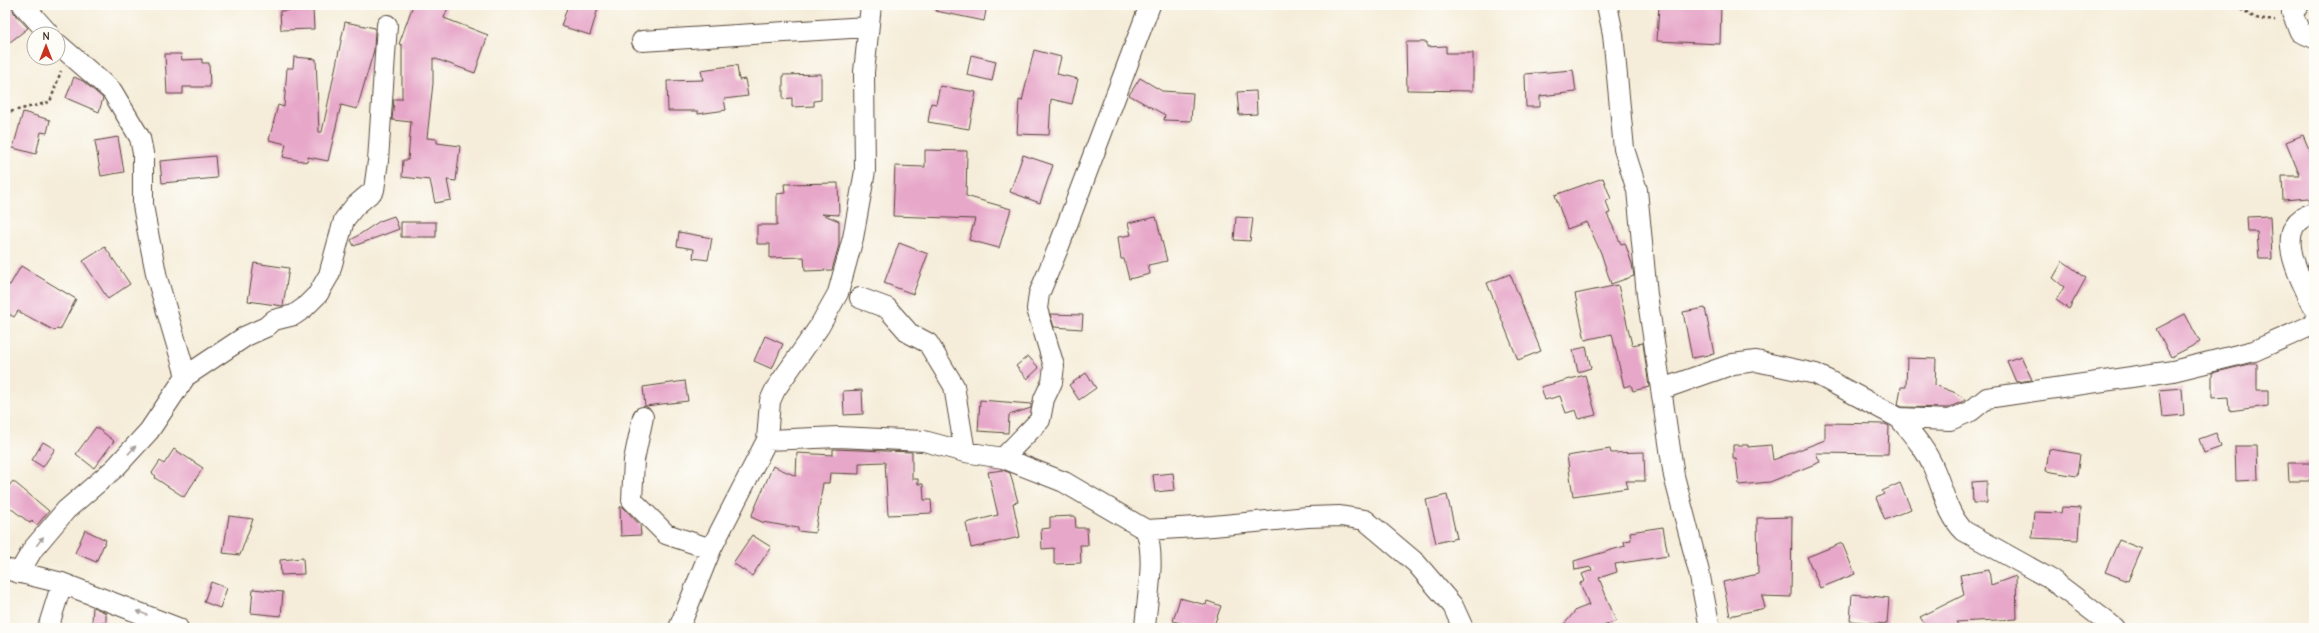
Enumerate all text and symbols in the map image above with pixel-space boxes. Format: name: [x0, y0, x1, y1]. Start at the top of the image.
north arrow: [26, 26, 66, 66]
text: N: [42, 30, 50, 43]
one-way arrow: [127, 445, 136, 454]
one-way arrow: [36, 535, 44, 546]
one-way arrow: [135, 610, 147, 616]

